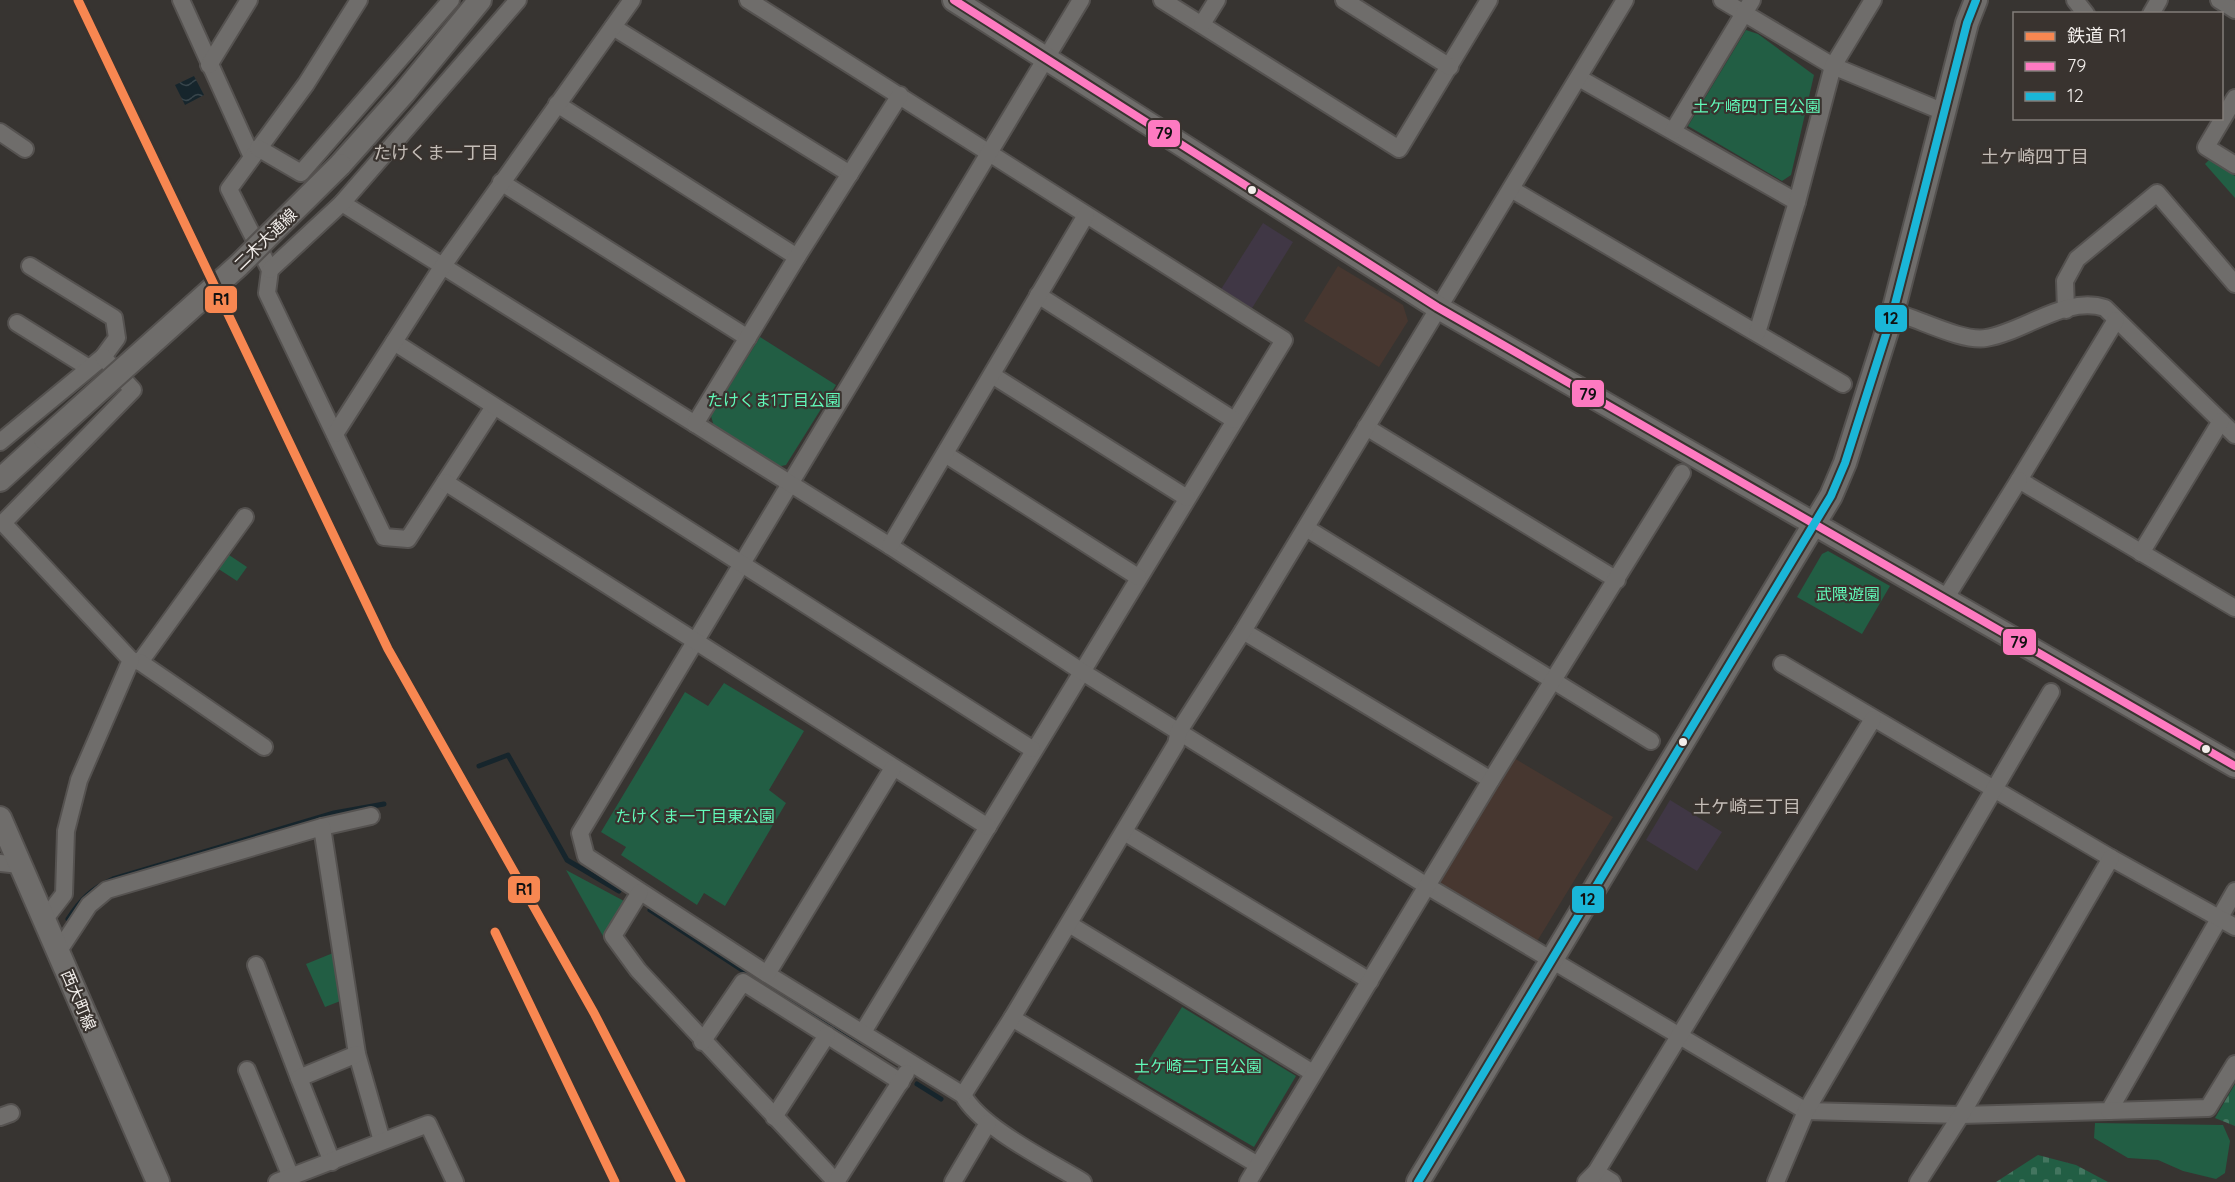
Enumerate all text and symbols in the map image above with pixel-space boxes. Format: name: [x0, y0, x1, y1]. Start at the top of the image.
legend: [2013, 12, 2223, 120]
text: 鉄道 R1: [2067, 24, 2127, 47]
text: 79: [2067, 54, 2086, 77]
text: 12: [2067, 84, 2084, 107]
park label: 土ケ崎四丁目公園: [1693, 96, 1821, 116]
line badge: 79: [1147, 119, 1181, 148]
text: 79: [1155, 123, 1173, 143]
district label: たけくま一丁目: [373, 141, 499, 164]
district label: 土ケ崎四丁目: [1981, 145, 2089, 168]
unlabelled marker: [1246, 184, 1258, 196]
street label: 二木大通線: [229, 204, 301, 274]
line badge: R1: [204, 285, 238, 314]
text: R1: [212, 289, 230, 309]
line badge: 12: [1874, 304, 1908, 333]
text: 12: [1883, 308, 1899, 328]
line badge: 79: [1571, 379, 1605, 408]
text: 79: [1579, 384, 1597, 404]
park label: たけくま1丁目公園: [707, 390, 841, 410]
park label: 武隈遊園: [1816, 584, 1880, 604]
line badge: 79: [2002, 628, 2037, 656]
text: 79: [2010, 632, 2028, 652]
unlabelled marker: [1677, 736, 1689, 748]
unlabelled marker: [2200, 743, 2212, 755]
district label: 土ケ崎三丁目: [1693, 795, 1801, 818]
park label: たけくま一丁目東公園: [615, 806, 775, 826]
line badge: R1: [507, 875, 541, 904]
text: R1: [515, 879, 533, 899]
line badge: 12: [1571, 885, 1605, 914]
text: 12: [1580, 889, 1596, 909]
street label: 西大町線: [57, 967, 101, 1033]
park label: 土ケ崎二丁目公園: [1134, 1056, 1262, 1076]

